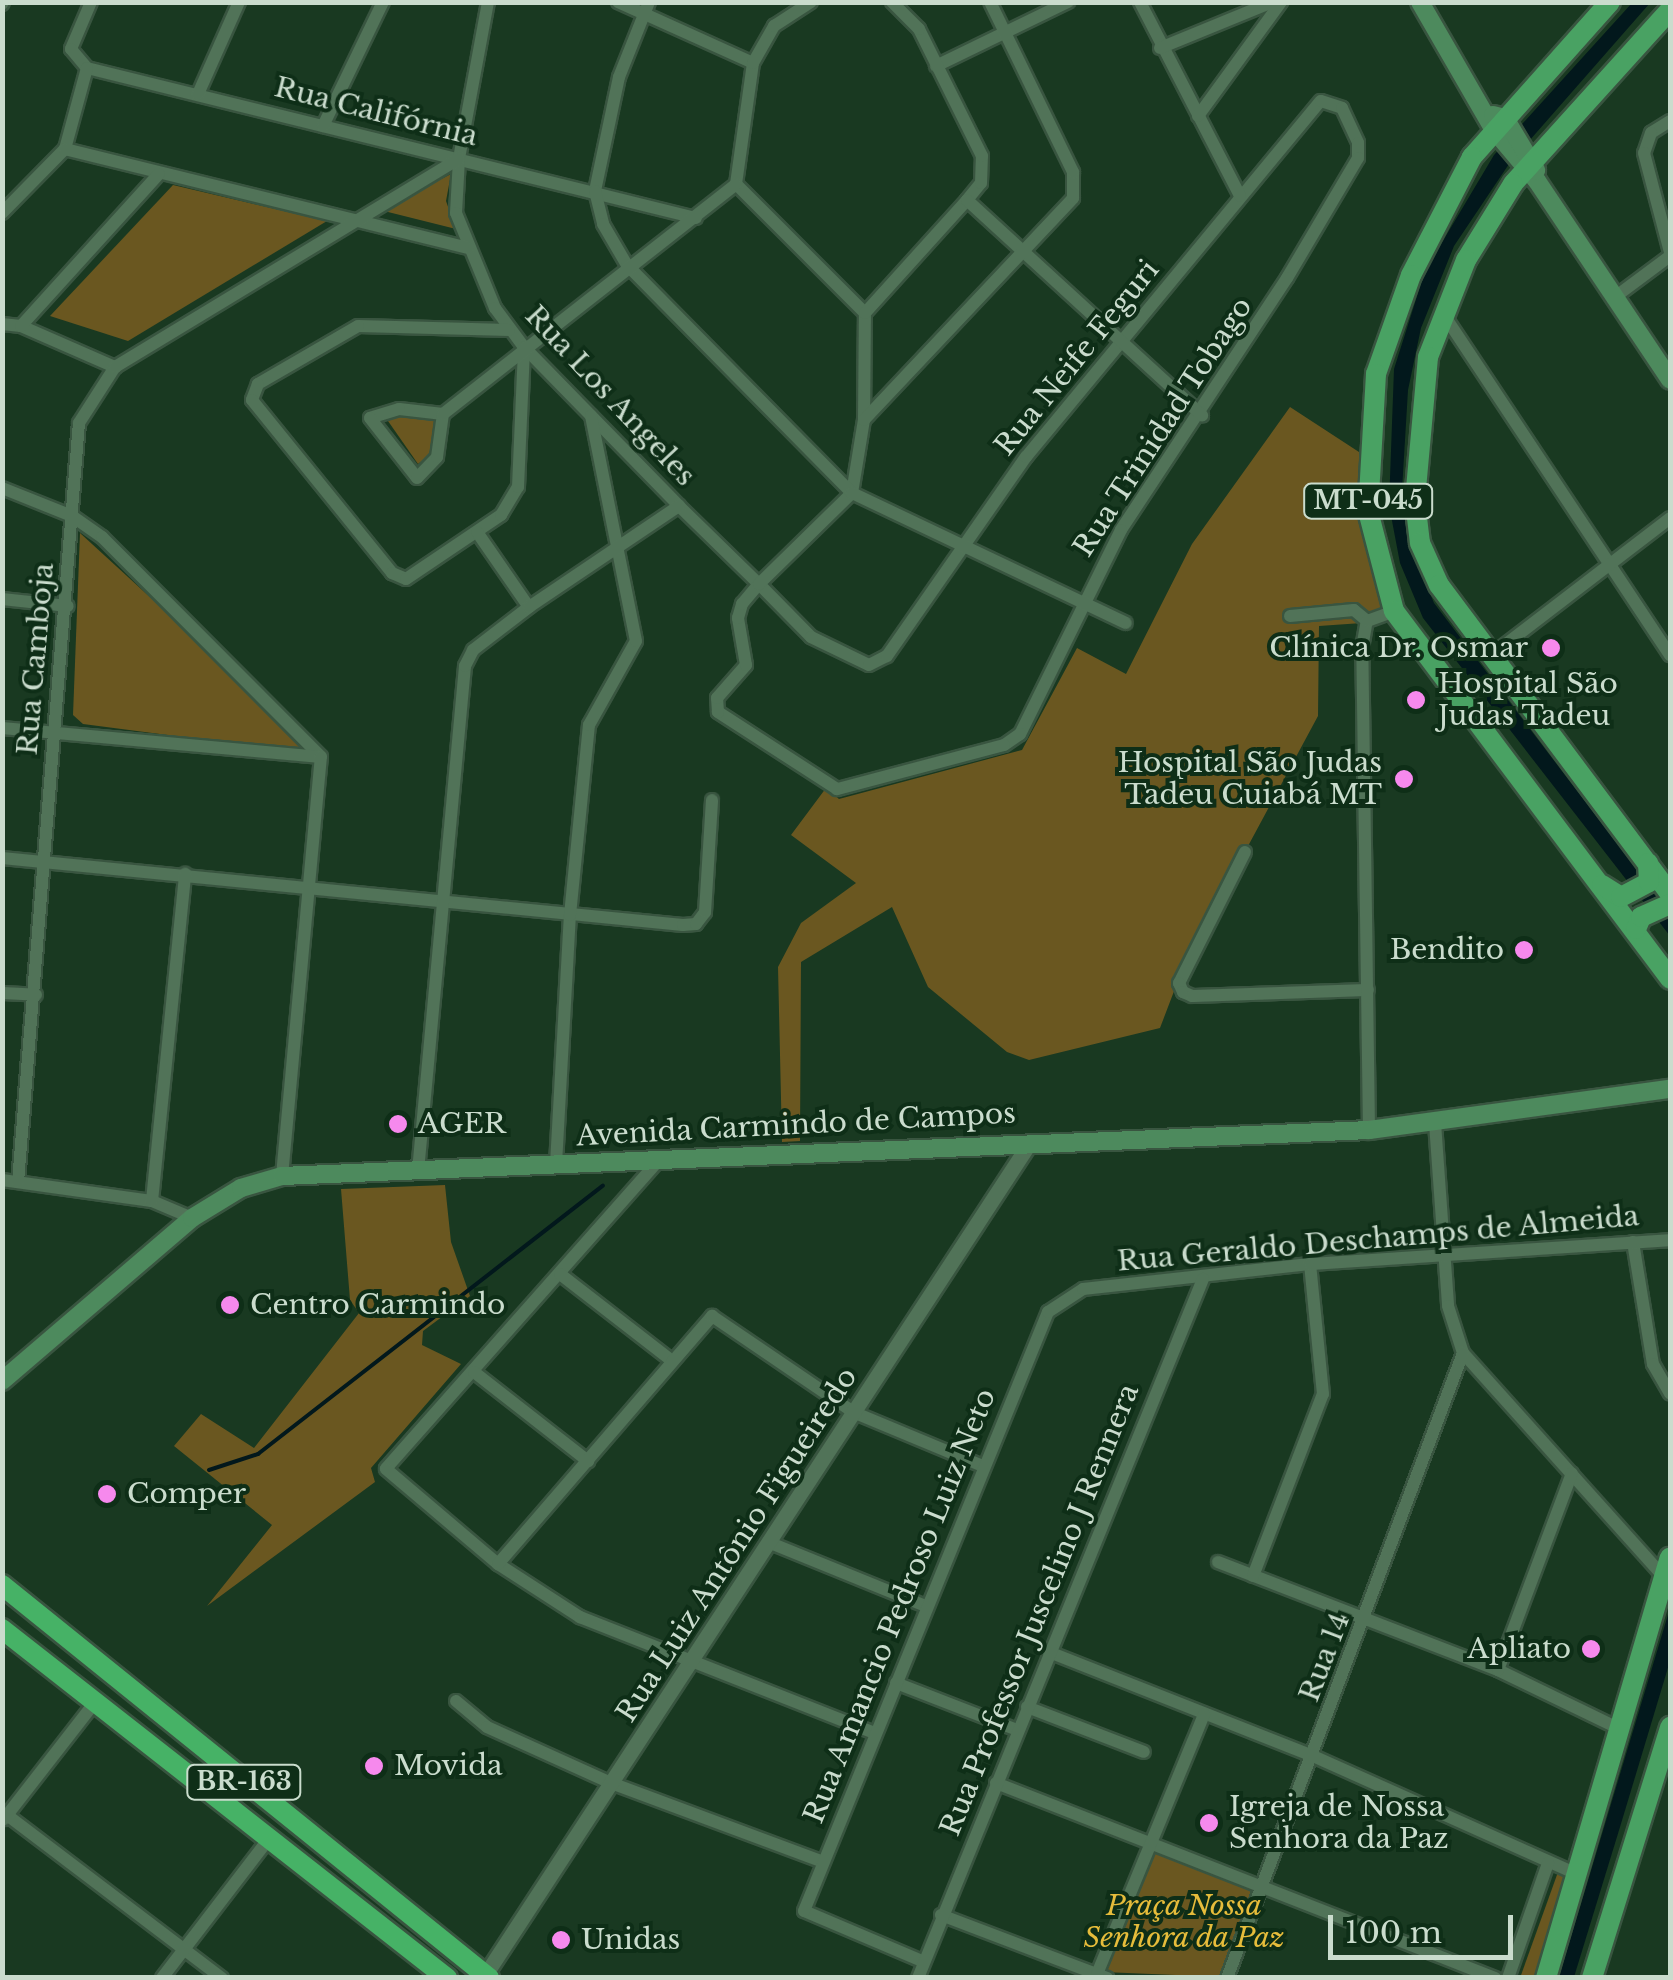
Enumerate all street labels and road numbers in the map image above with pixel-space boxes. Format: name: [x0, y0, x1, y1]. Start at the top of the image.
street label: Rua Califórnia: [271, 71, 481, 153]
street label: Rua Neife Feguri: [988, 253, 1166, 463]
street label: Rua Trinidad Tobago: [1066, 290, 1260, 564]
street label: Rua Los Angeles: [518, 299, 702, 493]
road number: MT-045: [1303, 481, 1433, 521]
street label: Rua Camboja: [11, 561, 61, 757]
street label: Avenida Carmindo de Campos: [575, 1097, 1017, 1153]
street label: Rua Geraldo Deschamps de Almeida: [1115, 1199, 1641, 1279]
street label: Rua Luiz Antônio Figueiredo: [609, 1361, 865, 1729]
street label: Rua Professor Juscelino J Rennera: [934, 1379, 1146, 1841]
street label: Rua Amancio Pedroso Luiz Neto: [797, 1383, 1003, 1829]
street label: Rua 14: [1293, 1607, 1357, 1707]
road number: BR-163: [184, 1762, 304, 1802]

